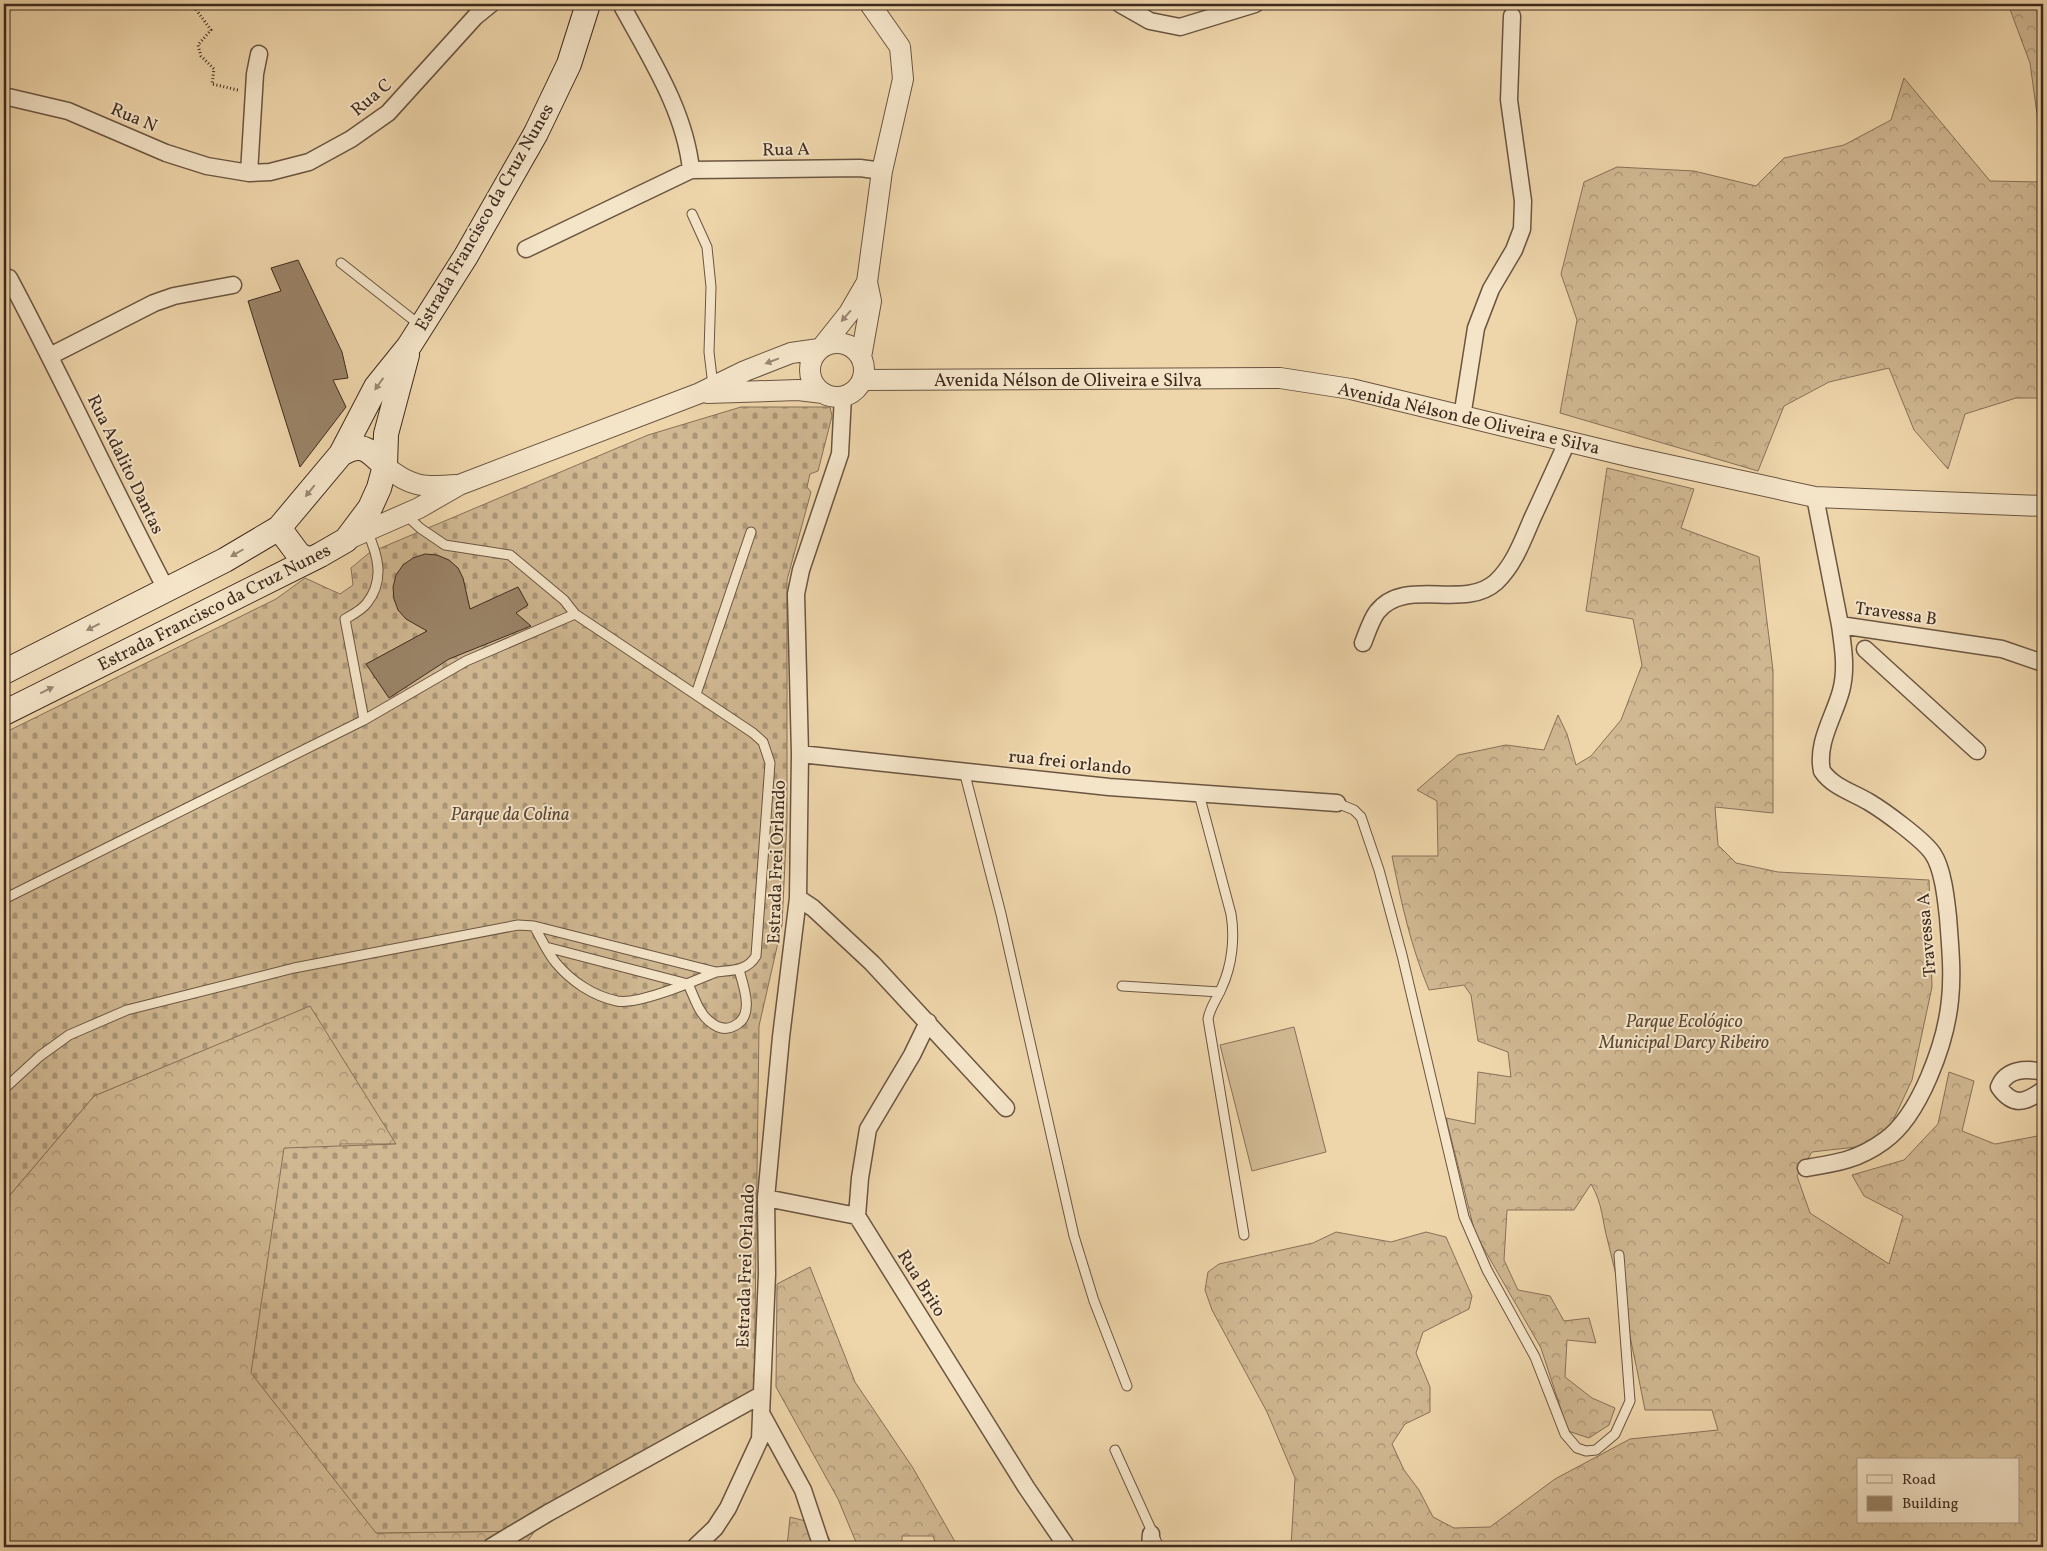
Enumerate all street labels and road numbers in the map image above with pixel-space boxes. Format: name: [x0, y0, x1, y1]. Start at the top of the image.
street label: Rua C: [346, 74, 398, 123]
street label: Rua N: [106, 97, 161, 139]
street label: Estrada Francisco da Cruz Nunes: [410, 100, 561, 336]
street label: Rua A: [762, 138, 810, 163]
street label: Avenida Nélson de Oliveira e Silva: [934, 369, 1202, 394]
street label: Avenida Nélson de Oliveira e Silva: [1335, 377, 1602, 462]
street label: Rua Adalito Dantas: [80, 391, 169, 539]
street label: Estrada Francisco da Cruz Nunes: [94, 539, 336, 678]
street label: Travessa B: [1853, 596, 1939, 633]
street label: rua frei orlando: [1007, 745, 1133, 782]
street label: Estrada Frei Orlando: [762, 780, 793, 945]
street label: Travessa A: [1911, 891, 1944, 978]
street label: Estrada Frei Orlando: [731, 1184, 762, 1349]
street label: Rua Brito: [890, 1245, 951, 1322]

